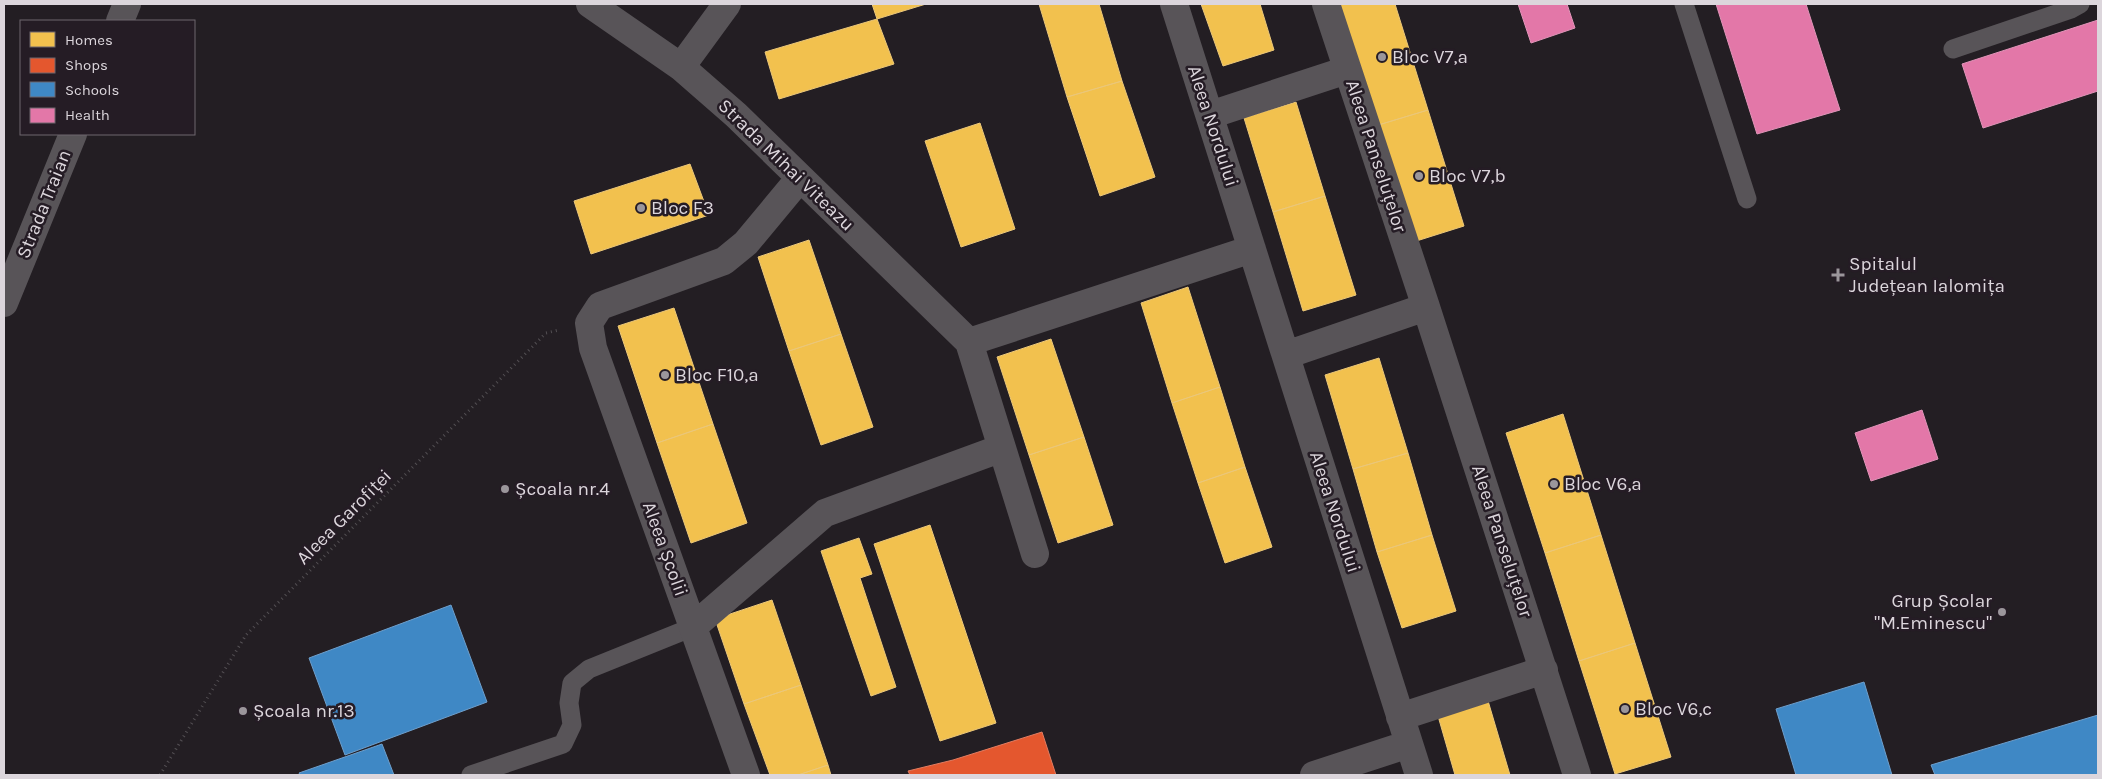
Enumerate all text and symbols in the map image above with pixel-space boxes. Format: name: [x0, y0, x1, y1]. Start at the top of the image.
legend: [20, 20, 195, 135]
text: Homes: [65, 31, 113, 49]
place label: Bloc V7,a: [1392, 46, 1468, 68]
marker: Bloc V7,a: [1376, 51, 1388, 63]
text: Shops: [65, 56, 108, 74]
street label: Aleea Nordului: [1183, 63, 1243, 189]
street label: Aleea Panseluțelor: [1341, 77, 1411, 235]
text: Schools: [65, 81, 119, 99]
street label: Strada Mihai Viteazu: [714, 94, 858, 236]
text: Health: [65, 106, 110, 124]
street label: Strada Traian: [12, 146, 76, 262]
place label: Bloc V7,b: [1429, 165, 1506, 187]
marker: Bloc V7,b: [1413, 170, 1425, 182]
place label: Bloc F3: [651, 197, 714, 219]
marker: Bloc F3: [635, 202, 647, 214]
place label: Spitalul Județean Ialomița: [1849, 253, 2005, 297]
marker: Spitalul Județean Ialomița: [1831, 268, 1845, 282]
place label: Bloc F10,a: [675, 364, 759, 386]
marker: Bloc F10,a: [659, 369, 671, 381]
street label: Aleea Nordului: [1305, 449, 1365, 575]
street label: Aleea Panseluțelor: [1467, 462, 1537, 620]
street label: Aleea Garofiței: [292, 465, 396, 569]
place label: Bloc V6,a: [1564, 473, 1642, 495]
place label: Școala nr.4: [515, 478, 610, 500]
marker: Bloc V6,a: [1548, 478, 1560, 490]
marker: Școala nr.4: [499, 483, 511, 495]
street label: Aleea Școlii: [638, 499, 692, 599]
place label: Grup Școlar "M.Eminescu": [1874, 590, 1992, 634]
marker: Grup Școlar "M.Eminescu": [1996, 606, 2008, 618]
place label: Bloc V6,c: [1635, 698, 1712, 720]
place label: Școala nr.13: [253, 700, 355, 722]
marker: Bloc V6,c: [1619, 703, 1631, 715]
marker: Școala nr.13: [237, 705, 249, 717]

